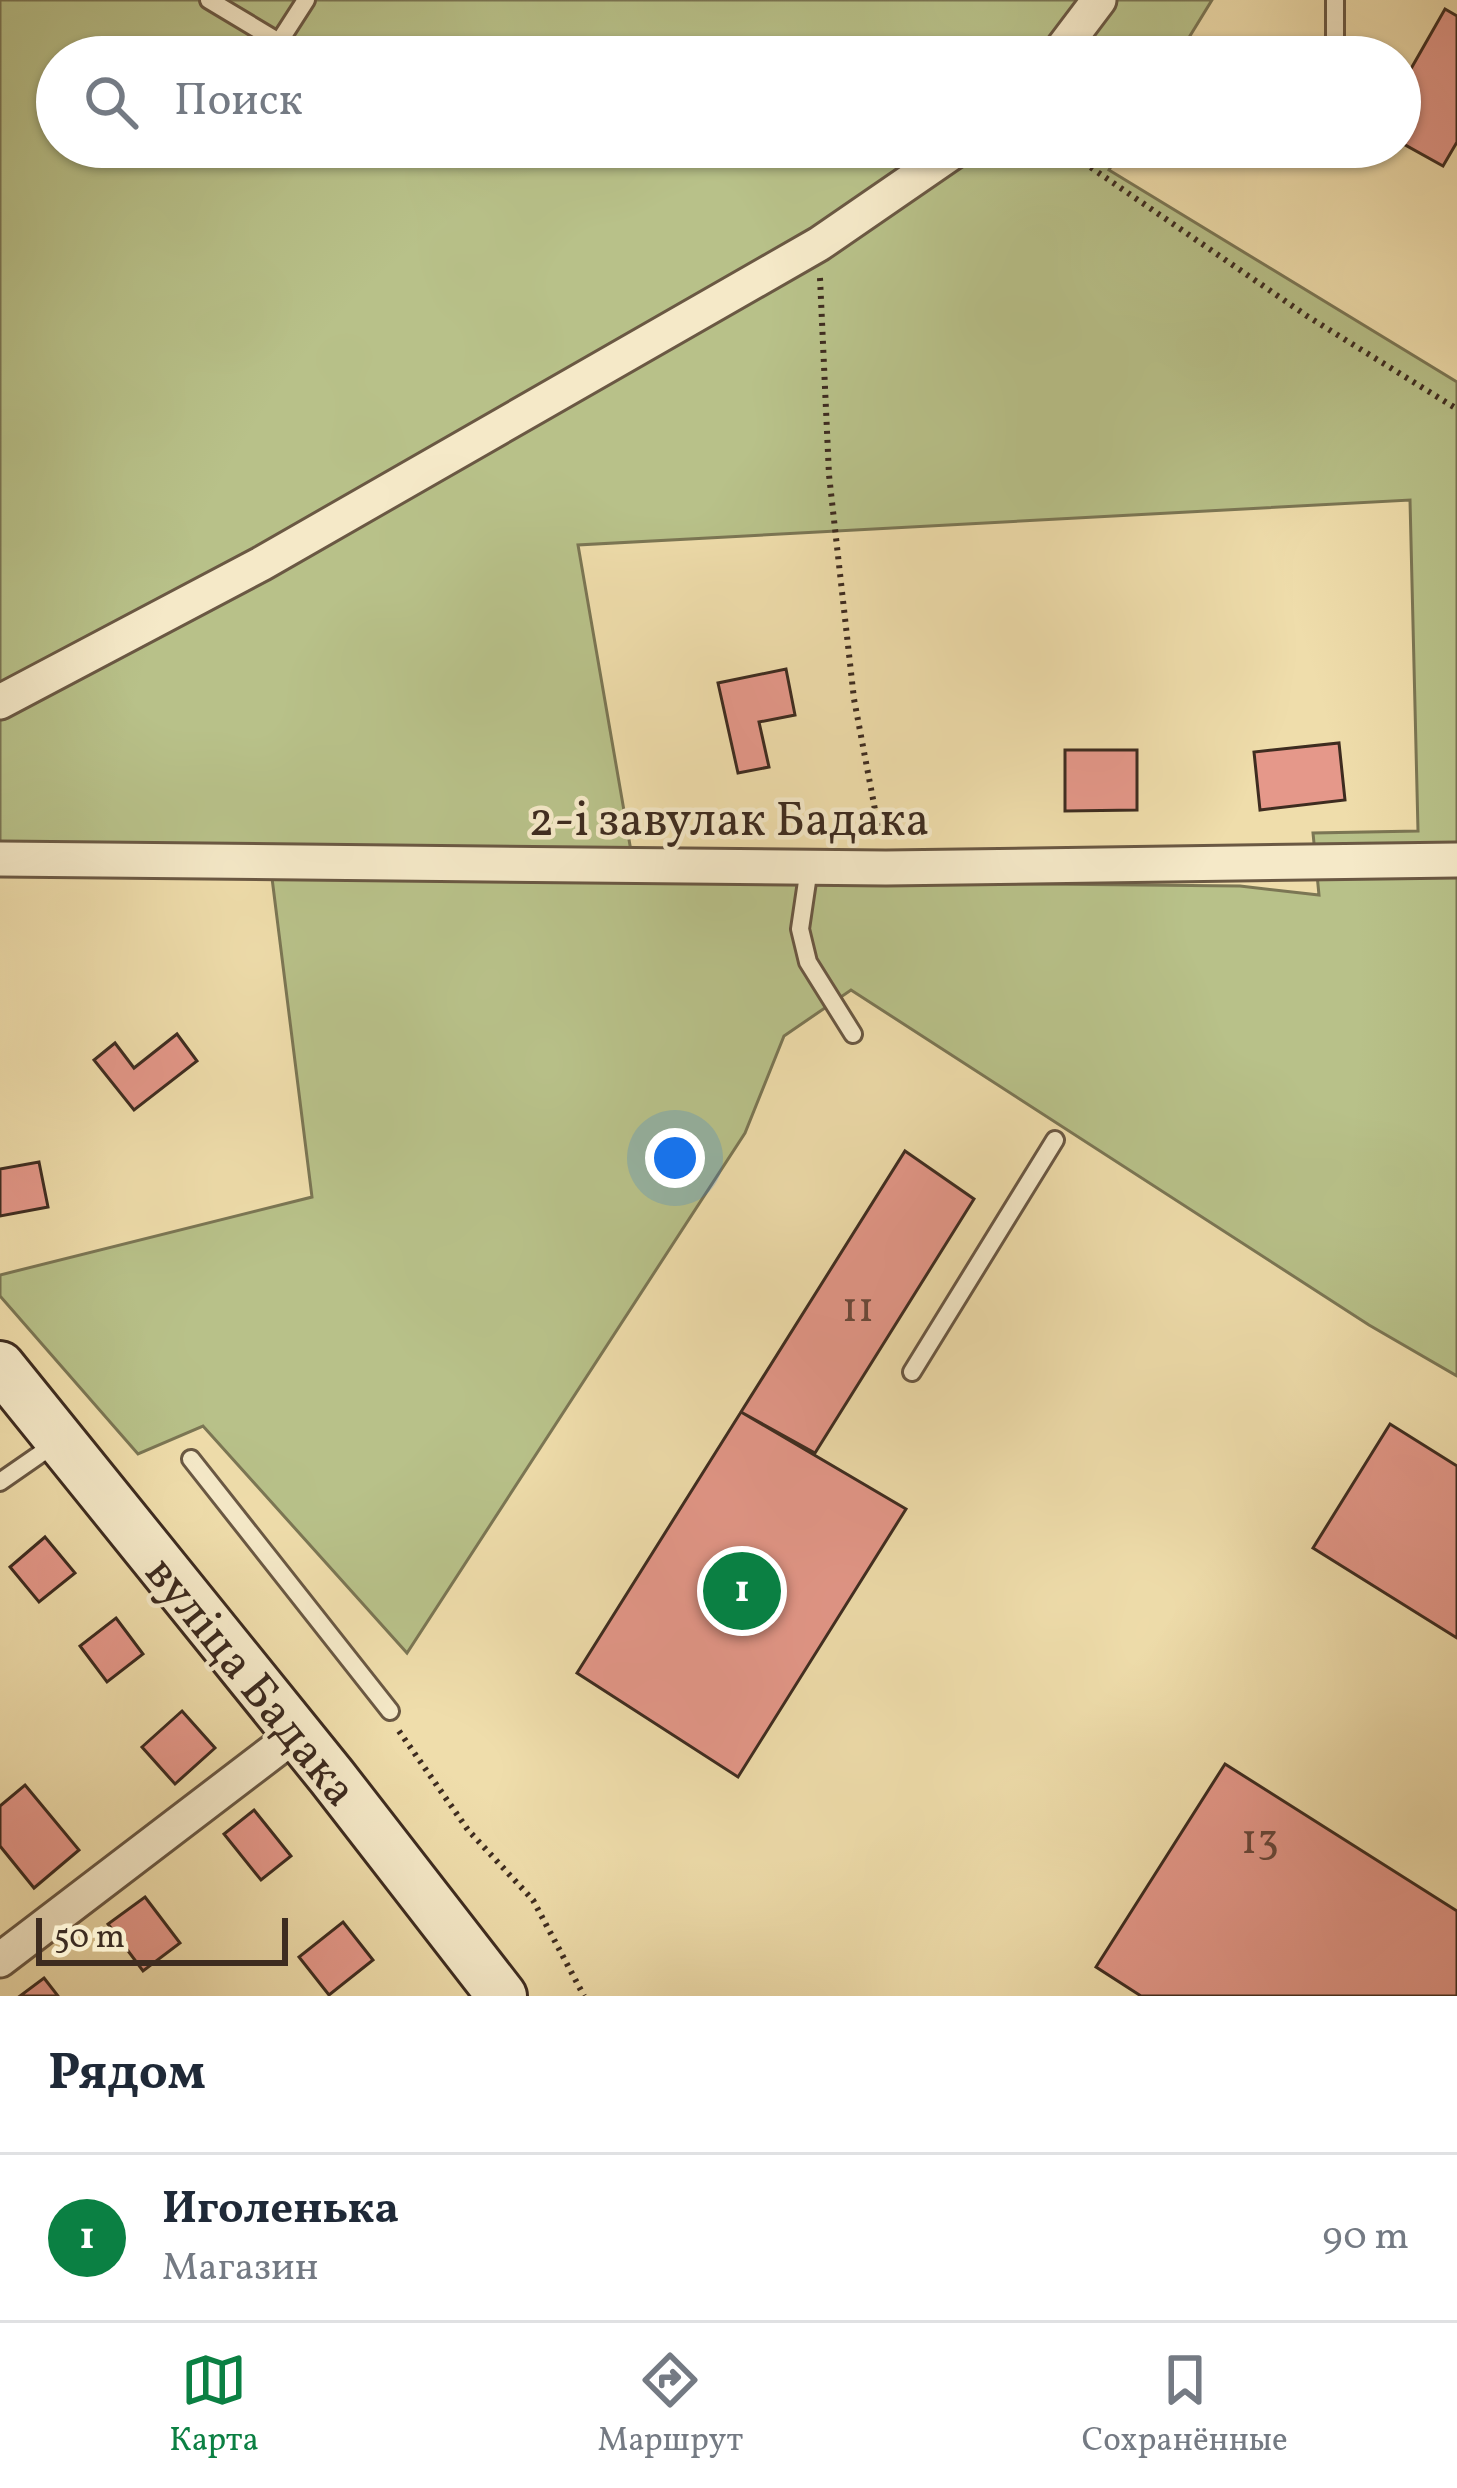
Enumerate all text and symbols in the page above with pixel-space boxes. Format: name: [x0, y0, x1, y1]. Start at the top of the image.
search box: [36, 36, 1421, 168]
icon: search: [78, 69, 144, 135]
text: Поиск: [174, 71, 303, 134]
street label: 2-і завулак Бадака: [529, 789, 929, 856]
your location: [645, 1128, 705, 1188]
house number: 11: [842, 1281, 874, 1340]
street label: вуліца Бадака: [128, 1543, 371, 1822]
pin: 1: [703, 1546, 781, 1636]
house number: 13: [1241, 1813, 1279, 1872]
scale bar: [36, 1912, 288, 1965]
text: 50 m: [54, 1916, 125, 1962]
text: Рядом: [48, 2039, 206, 2110]
text: Иголенька: [162, 2179, 399, 2242]
text: 1: [79, 2211, 95, 2265]
text: 90 m: [1322, 2211, 1409, 2265]
text: Магазин: [162, 2242, 319, 2296]
tab: Карта: [169, 2347, 259, 2465]
tab: Маршрут: [598, 2347, 743, 2465]
tab: Сохранённые: [1082, 2347, 1288, 2465]

